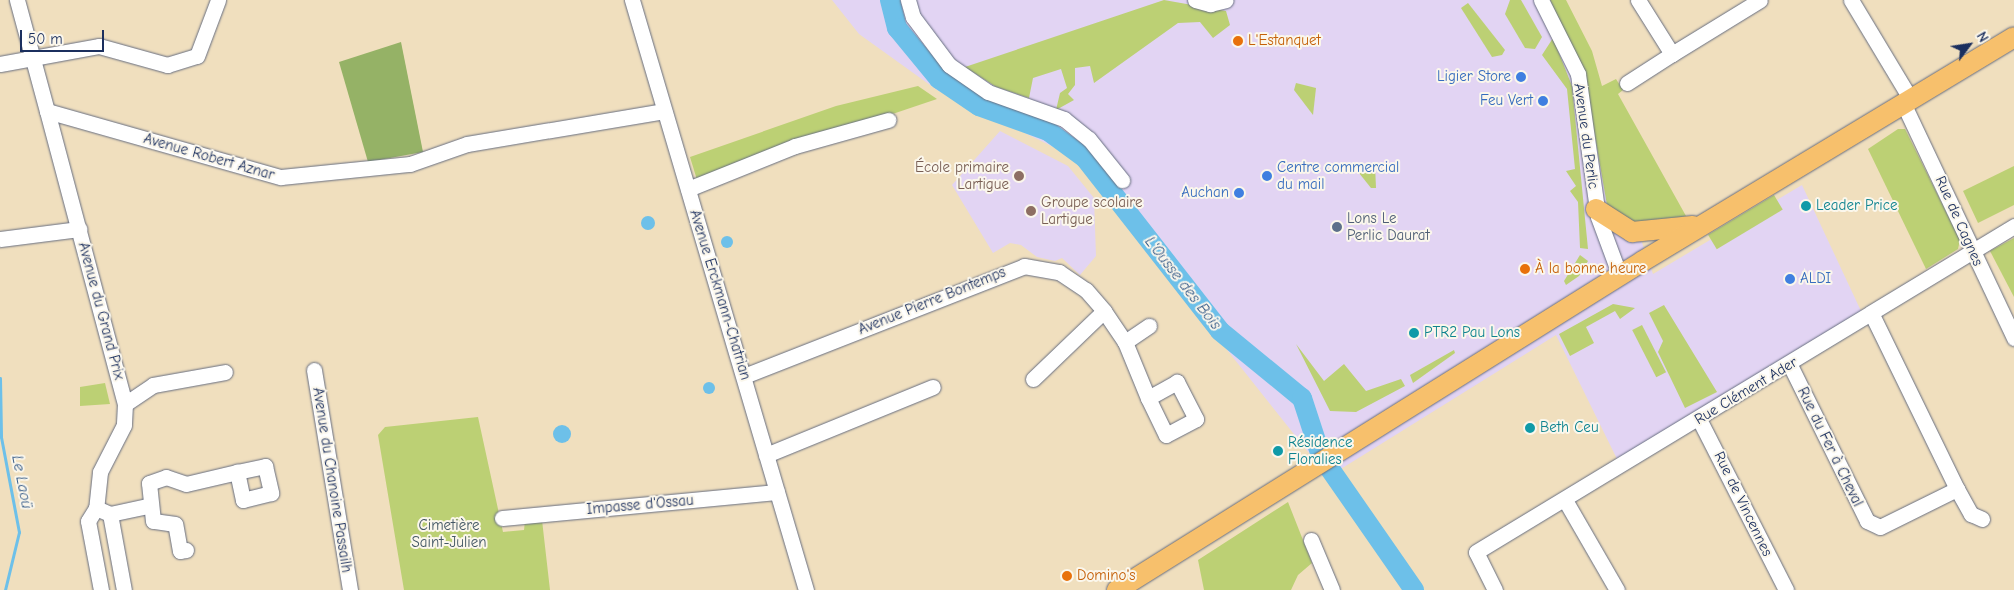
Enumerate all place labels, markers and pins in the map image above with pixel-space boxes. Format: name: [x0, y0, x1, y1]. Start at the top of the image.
place label: L'Estanquet: [1248, 32, 1321, 50]
marker: L'Estanquet: [1232, 35, 1244, 47]
place label: Ligier Store: [1437, 68, 1511, 86]
marker: Ligier Store: [1515, 71, 1527, 83]
place label: Feu Vert: [1480, 92, 1533, 110]
marker: Feu Vert: [1537, 95, 1549, 107]
place label: École primaire Lartigue: [915, 158, 1009, 193]
place label: Centre commercial du mail: [1277, 158, 1399, 193]
marker: École primaire Lartigue: [1013, 170, 1025, 182]
marker: Centre commercial du mail: [1261, 170, 1273, 182]
place label: Auchan: [1181, 184, 1229, 202]
marker: Auchan: [1233, 187, 1245, 199]
place label: Groupe scolaire Lartigue: [1041, 193, 1143, 228]
place label: Leader Price: [1816, 197, 1897, 215]
marker: Leader Price: [1800, 200, 1812, 212]
marker: Groupe scolaire Lartigue: [1025, 205, 1037, 217]
place label: Lons Le Perlic Daurat: [1347, 209, 1430, 244]
marker: Lons Le Perlic Daurat: [1331, 221, 1343, 233]
place label: À la bonne heure: [1535, 260, 1646, 278]
marker: À la bonne heure: [1519, 263, 1531, 275]
place label: ALDI: [1800, 270, 1831, 288]
marker: ALDI: [1784, 273, 1796, 285]
place label: PTR2 Pau Lons: [1424, 324, 1520, 342]
marker: PTR2 Pau Lons: [1408, 327, 1420, 339]
place label: Beth Ceu: [1540, 419, 1599, 437]
marker: Beth Ceu: [1524, 422, 1536, 434]
place label: Résidence Floralies: [1288, 433, 1352, 468]
marker: Résidence Floralies: [1272, 445, 1284, 457]
place label: Domino's: [1077, 567, 1136, 585]
marker: Domino's: [1061, 570, 1073, 582]

